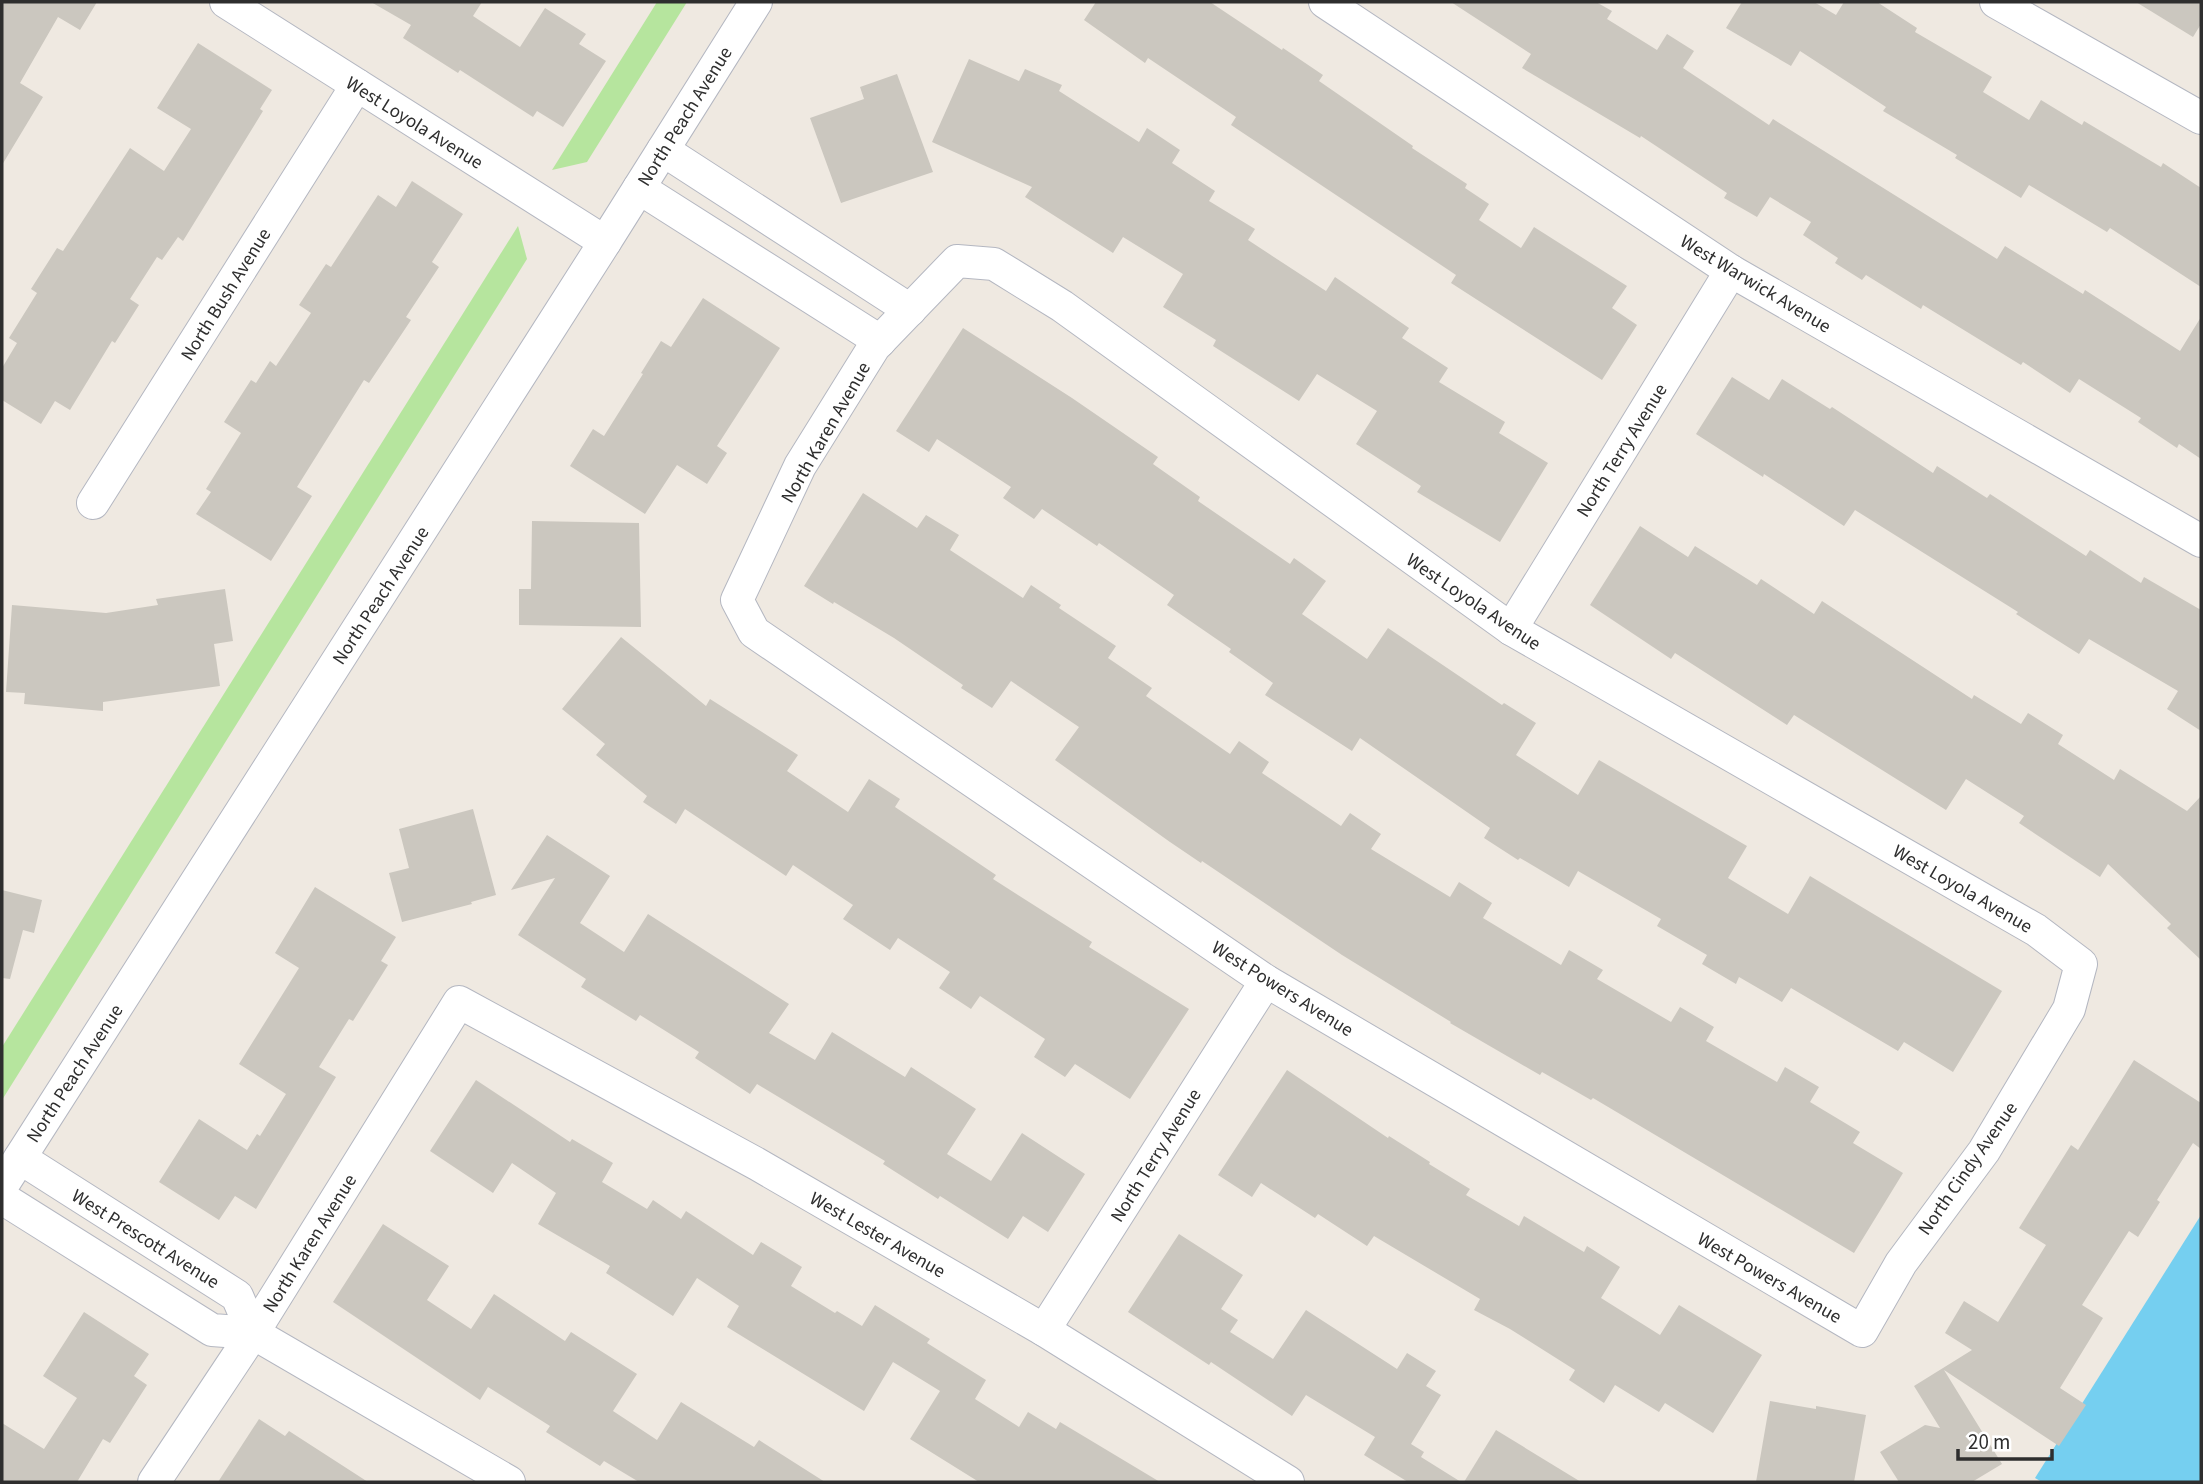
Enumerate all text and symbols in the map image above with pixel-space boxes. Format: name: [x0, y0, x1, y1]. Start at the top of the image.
street label: North Peach Avenue: [631, 42, 739, 192]
street label: West Loyola Avenue: [340, 70, 488, 176]
street label: North Bush Avenue: [175, 223, 278, 366]
street label: West Warwick Avenue: [1675, 228, 1836, 340]
street label: North Karen Avenue: [775, 357, 878, 508]
street label: North Terry Avenue: [1570, 379, 1674, 523]
street label: North Peach Avenue: [326, 521, 436, 670]
street label: West Loyola Avenue: [1400, 547, 1546, 657]
street label: West Loyola Avenue: [1887, 838, 2037, 940]
street label: West Powers Avenue: [1206, 935, 1358, 1044]
street label: North Peach Avenue: [20, 999, 130, 1148]
street label: North Terry Avenue: [1104, 1084, 1208, 1228]
street label: North Cindy Avenue: [1912, 1097, 2024, 1241]
street label: North Karen Avenue: [257, 1169, 364, 1318]
street label: West Prescott Avenue: [66, 1183, 224, 1296]
street label: West Lester Avenue: [804, 1185, 950, 1285]
street label: West Powers Avenue: [1692, 1226, 1846, 1331]
scale bar: [1958, 1418, 2052, 1462]
text: 20 m: [1968, 1427, 2010, 1457]

